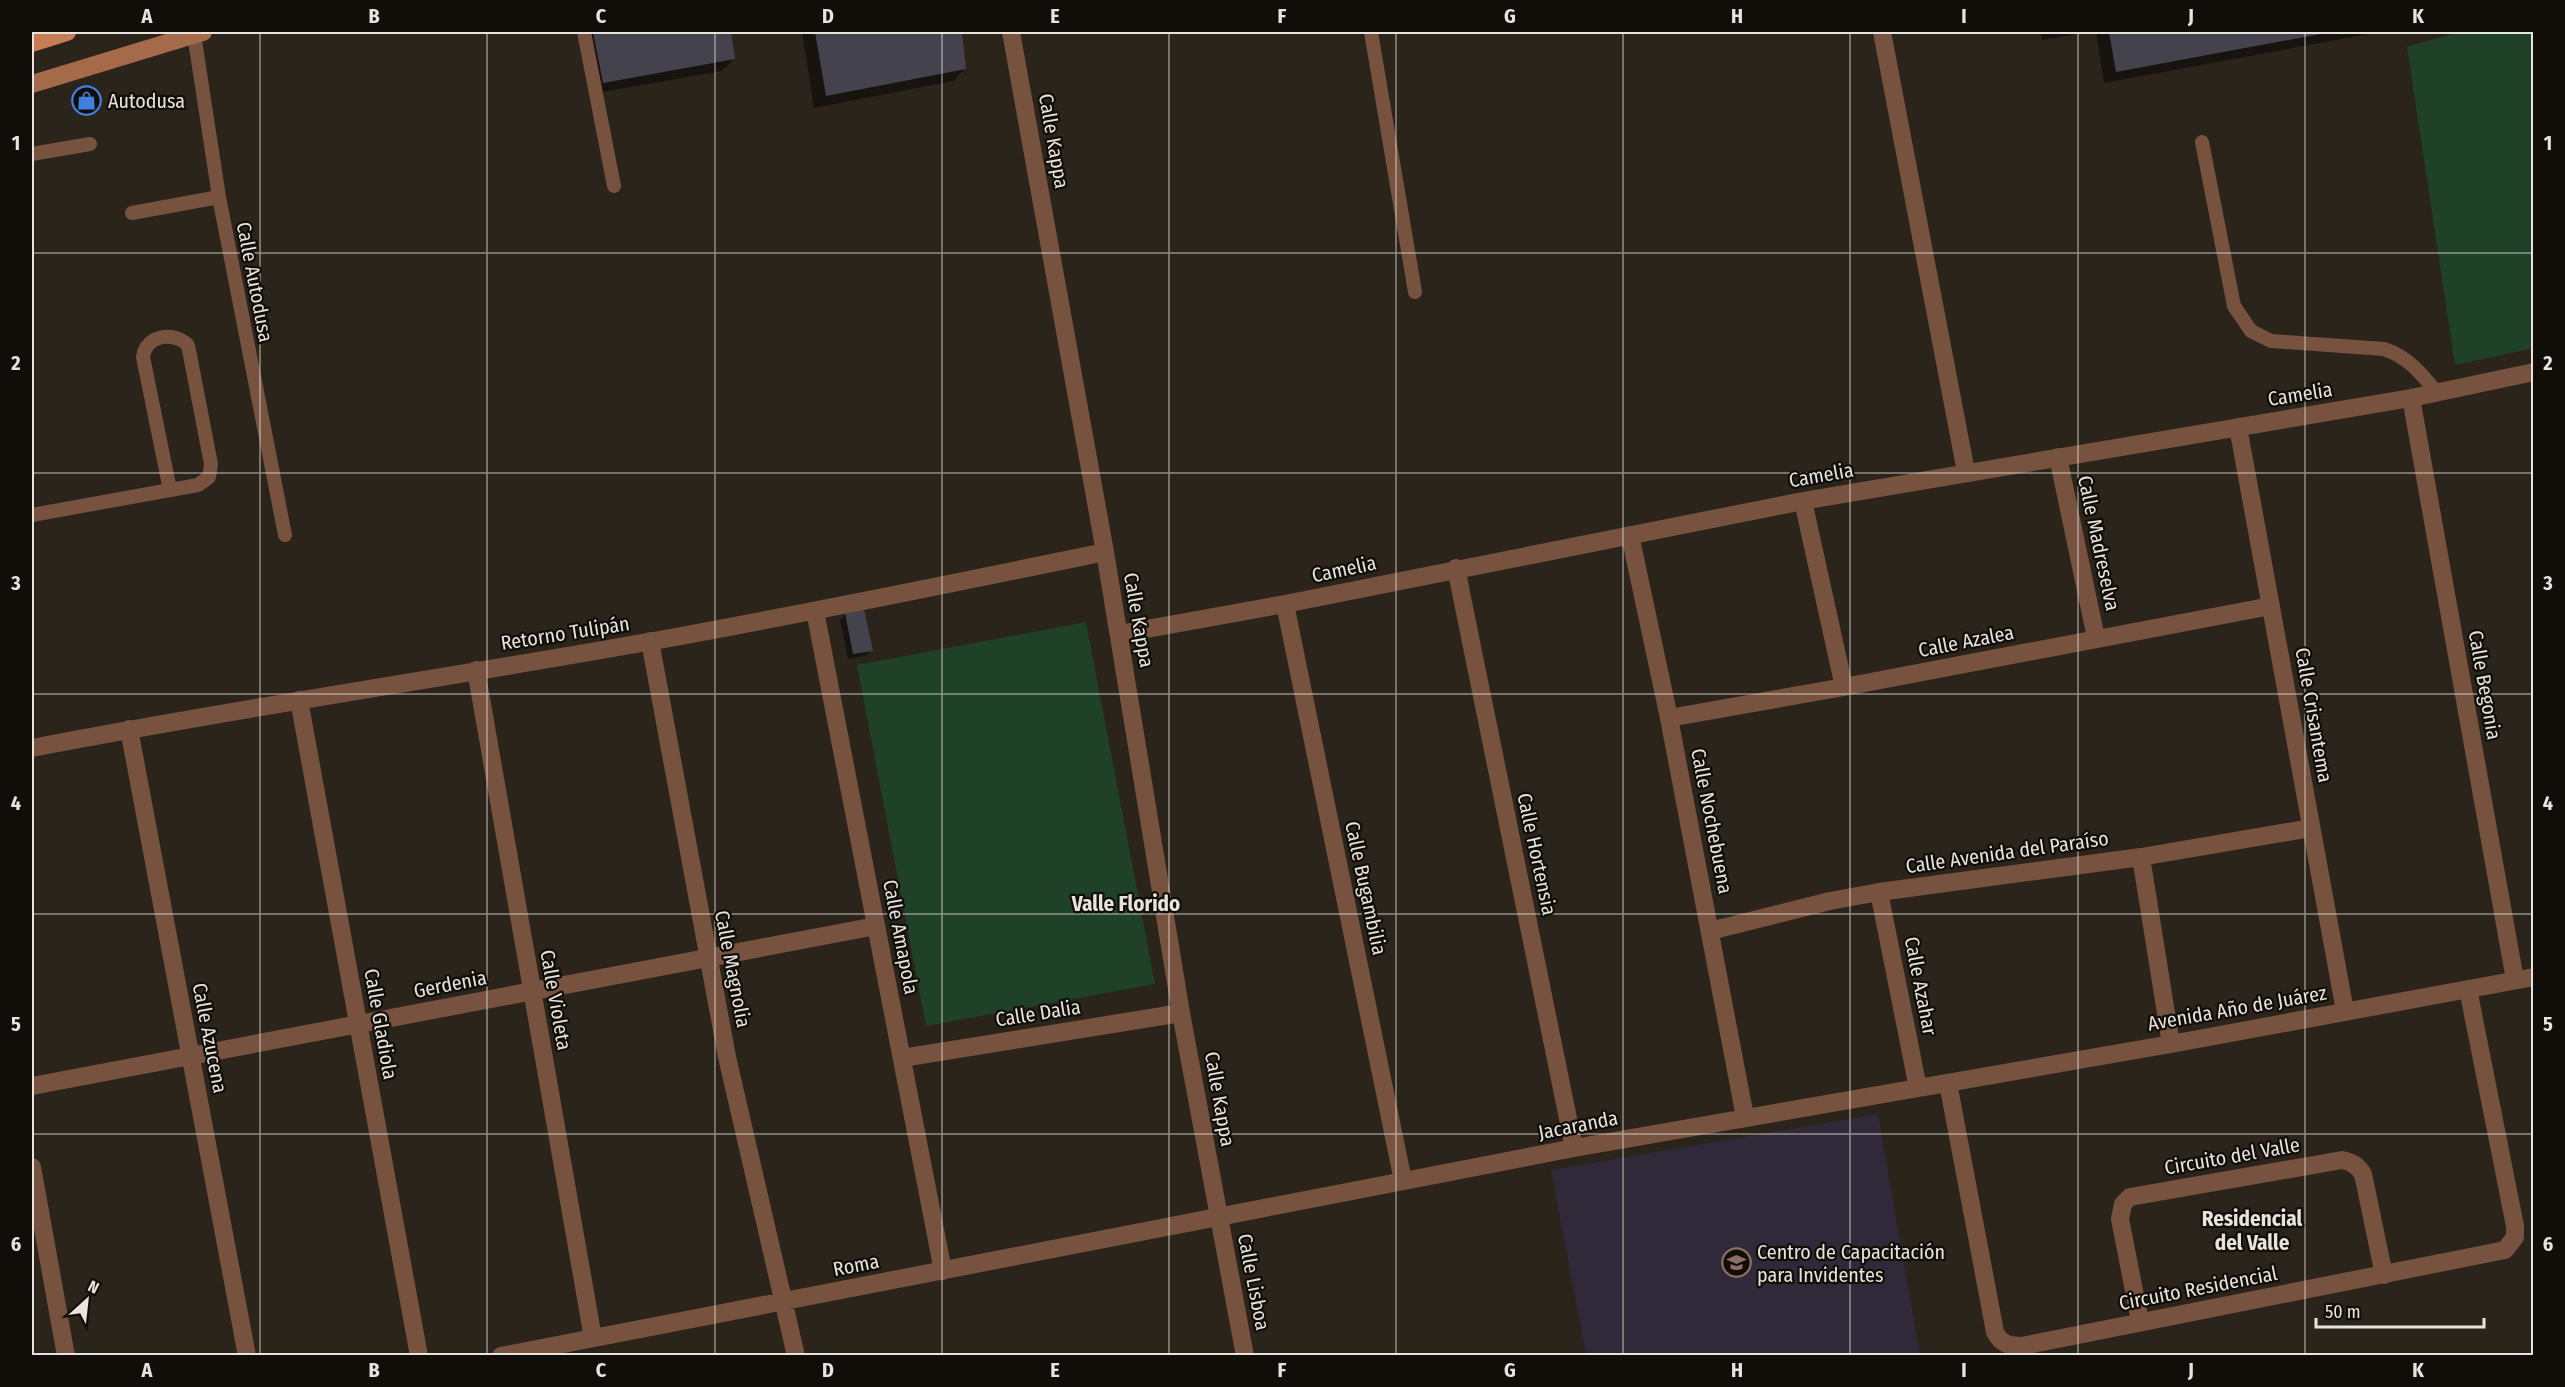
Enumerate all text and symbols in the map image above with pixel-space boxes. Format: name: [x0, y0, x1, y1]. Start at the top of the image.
text: A: [141, 4, 154, 28]
text: B: [368, 4, 380, 28]
text: C: [596, 4, 607, 28]
text: D: [822, 4, 834, 28]
text: E: [1050, 4, 1060, 28]
text: F: [1278, 4, 1287, 28]
text: G: [1504, 4, 1516, 28]
text: H: [1731, 4, 1743, 28]
text: I: [1961, 4, 1967, 28]
text: J: [2187, 4, 2194, 28]
text: K: [2412, 4, 2424, 28]
shop icon: Autodusa: [71, 85, 103, 117]
place label: Autodusa: [108, 89, 185, 113]
street label: Calle Kappa: [1034, 92, 1074, 190]
text: 1: [12, 131, 20, 155]
text: 1: [2544, 131, 2552, 155]
street label: Calle Autodusa: [232, 220, 278, 344]
text: 2: [10, 351, 21, 375]
text: 2: [2542, 351, 2553, 375]
street label: Camelia: [2266, 377, 2334, 411]
street label: Camelia: [1787, 458, 1855, 492]
street label: Calle Madreselva: [2073, 473, 2125, 613]
street label: Camelia: [1310, 550, 1378, 588]
text: 3: [10, 571, 21, 595]
street label: Calle Kappa: [1119, 571, 1159, 669]
text: 3: [2542, 571, 2553, 595]
street label: Retorno Tulipán: [499, 611, 631, 655]
street label: Calle Azalea: [1916, 620, 2016, 662]
street label: Calle Begonia: [2464, 629, 2506, 741]
street label: Calle Crisantema: [2290, 646, 2338, 784]
street label: Calle Nochebuena: [1686, 746, 1738, 896]
text: 4: [11, 791, 21, 815]
street label: Calle Hortensia: [1512, 791, 1562, 917]
text: 4: [2543, 791, 2553, 815]
street label: Calle Bugambilia: [1340, 819, 1392, 957]
street label: Calle Avenida del Paraíso: [1904, 826, 2110, 878]
street label: Calle Amapola: [878, 878, 924, 996]
district label: Valle Florido: [1071, 891, 1180, 917]
street label: Calle Magnolia: [710, 908, 756, 1030]
street label: Calle Azahar: [1900, 935, 1942, 1037]
street label: Calle Violeta: [535, 948, 577, 1052]
street label: Gerdenia: [412, 965, 488, 1003]
street label: Calle Gladiola: [359, 967, 403, 1081]
street label: Avenida Año de Juárez: [2146, 980, 2328, 1036]
street label: Calle Azucena: [188, 981, 232, 1095]
street label: Calle Dalia: [994, 994, 1082, 1032]
text: 5: [11, 1012, 21, 1036]
text: 5: [2543, 1012, 2553, 1036]
street label: Calle Kappa: [1200, 1050, 1240, 1148]
street label: Jacaranda: [1536, 1106, 1620, 1144]
street label: Circuito del Valle: [2163, 1132, 2301, 1180]
district label: Residencial del Valle: [2202, 1206, 2302, 1256]
text: 6: [11, 1232, 21, 1256]
street label: Calle Lisboa: [1233, 1232, 1275, 1332]
text: 6: [2543, 1232, 2553, 1256]
place label: Centro de Capacitación para Invidentes: [1757, 1240, 1945, 1287]
school or university icon: Centro de Capacitación para Invidentes: [1720, 1247, 1752, 1279]
street label: Roma: [831, 1249, 881, 1281]
street label: Circuito Residencial: [2117, 1261, 2279, 1315]
north arrow: [57, 1270, 117, 1330]
text: N: [85, 1276, 102, 1298]
scale bar: [2316, 1291, 2484, 1329]
text: 50 m: [2325, 1301, 2361, 1323]
text: A: [141, 1358, 154, 1382]
text: B: [368, 1358, 380, 1382]
text: C: [596, 1358, 607, 1382]
text: D: [822, 1358, 834, 1382]
text: E: [1050, 1358, 1060, 1382]
text: F: [1278, 1358, 1287, 1382]
text: G: [1504, 1358, 1516, 1382]
text: H: [1731, 1358, 1743, 1382]
text: I: [1961, 1358, 1967, 1382]
text: J: [2187, 1358, 2194, 1382]
text: K: [2412, 1358, 2424, 1382]

